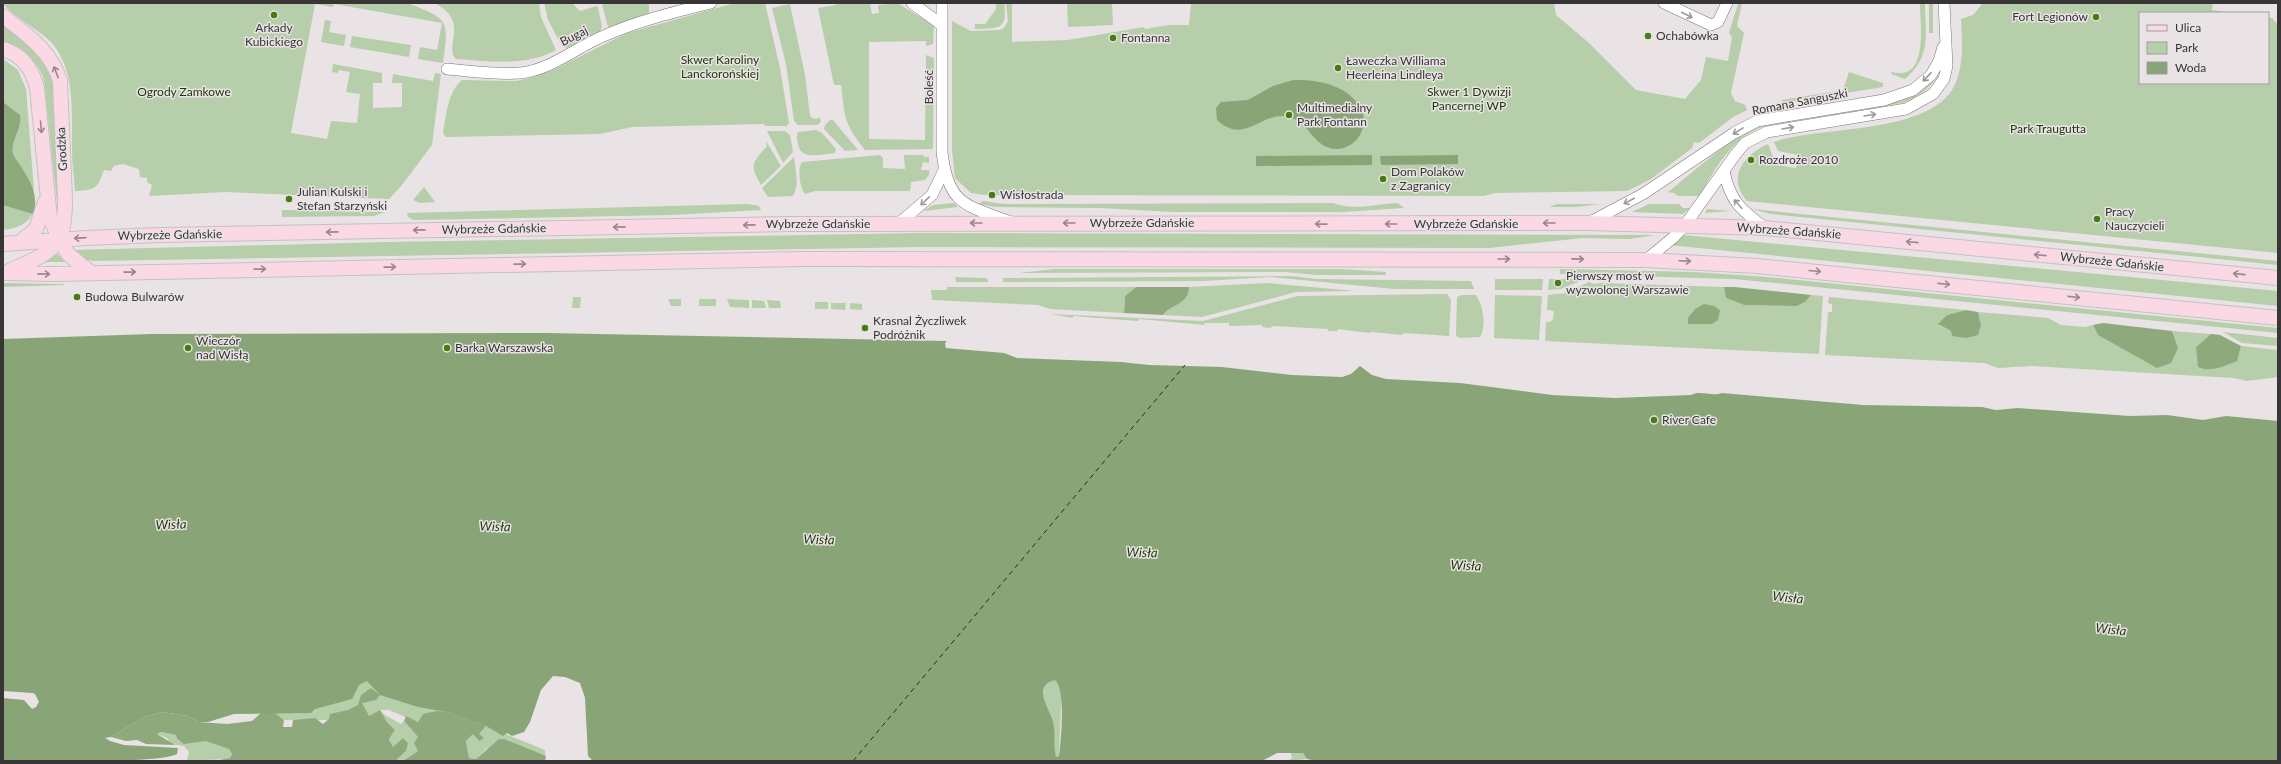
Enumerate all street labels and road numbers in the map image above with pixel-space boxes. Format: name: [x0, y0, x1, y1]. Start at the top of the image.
street label: Bugaj: [557, 22, 590, 49]
street label: Boleść: [921, 69, 936, 104]
street label: Romana Sanguszki: [1751, 85, 1849, 118]
street label: Grodzka: [53, 127, 70, 171]
street label: Wybrzeże Gdańskie: [1090, 215, 1194, 230]
street label: Wybrzeże Gdańskie: [766, 216, 870, 231]
street label: Wybrzeże Gdańskie: [1414, 216, 1518, 231]
street label: Wybrzeże Gdańskie: [1736, 219, 1842, 242]
street label: Wybrzeże Gdańskie: [442, 220, 546, 237]
street label: Wybrzeże Gdańskie: [118, 226, 222, 243]
street label: Wybrzeże Gdańskie: [2059, 249, 2165, 274]

